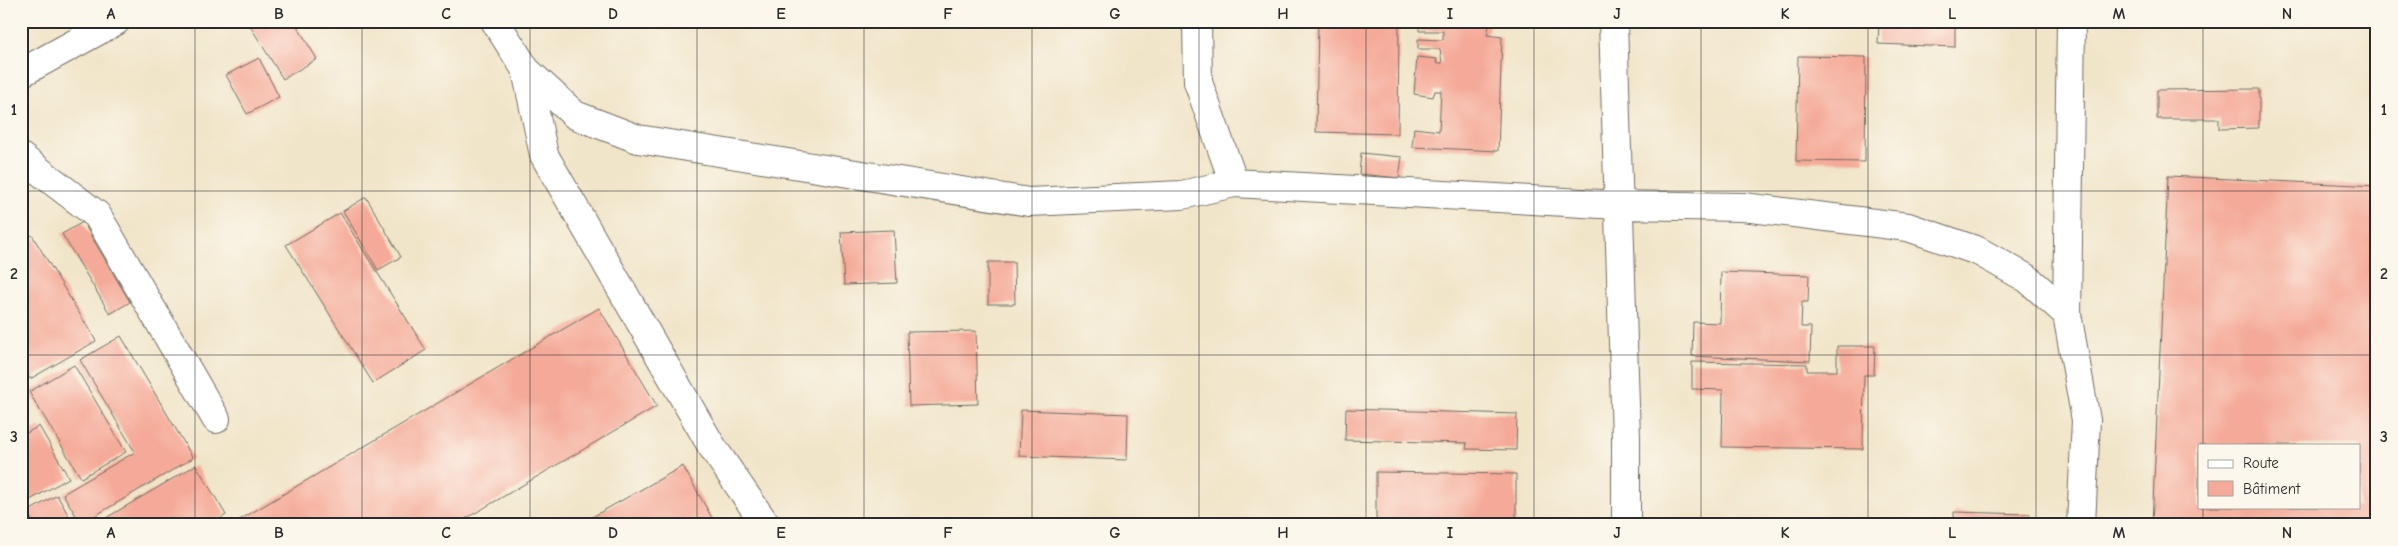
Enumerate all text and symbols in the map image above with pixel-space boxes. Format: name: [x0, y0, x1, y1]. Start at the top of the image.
text: A: [107, 5, 116, 23]
text: B: [274, 5, 284, 23]
text: C: [441, 5, 451, 23]
text: D: [608, 5, 618, 23]
text: E: [776, 5, 786, 23]
text: F: [943, 5, 953, 23]
text: G: [1109, 5, 1121, 23]
text: H: [1277, 5, 1289, 23]
text: I: [1447, 5, 1453, 23]
text: J: [1613, 5, 1621, 23]
text: K: [1780, 5, 1790, 23]
text: L: [1948, 5, 1956, 23]
text: M: [2113, 5, 2126, 23]
text: N: [2282, 5, 2292, 23]
text: 1: [11, 101, 17, 119]
text: 1: [2381, 101, 2387, 119]
text: 2: [10, 265, 18, 283]
text: 2: [2380, 265, 2388, 283]
text: 3: [10, 428, 18, 446]
text: 3: [2380, 428, 2388, 446]
legend: [2198, 444, 2360, 508]
text: Route: [2243, 454, 2279, 472]
text: Bâtiment: [2243, 480, 2301, 498]
text: A: [107, 524, 116, 542]
text: B: [274, 524, 284, 542]
text: C: [441, 524, 451, 542]
text: D: [608, 524, 618, 542]
text: E: [776, 524, 786, 542]
text: F: [943, 524, 953, 542]
text: G: [1109, 524, 1121, 542]
text: H: [1277, 524, 1289, 542]
text: I: [1447, 524, 1453, 542]
text: J: [1613, 524, 1621, 542]
text: K: [1780, 524, 1790, 542]
text: L: [1948, 524, 1956, 542]
text: M: [2113, 524, 2126, 542]
text: N: [2282, 524, 2292, 542]

